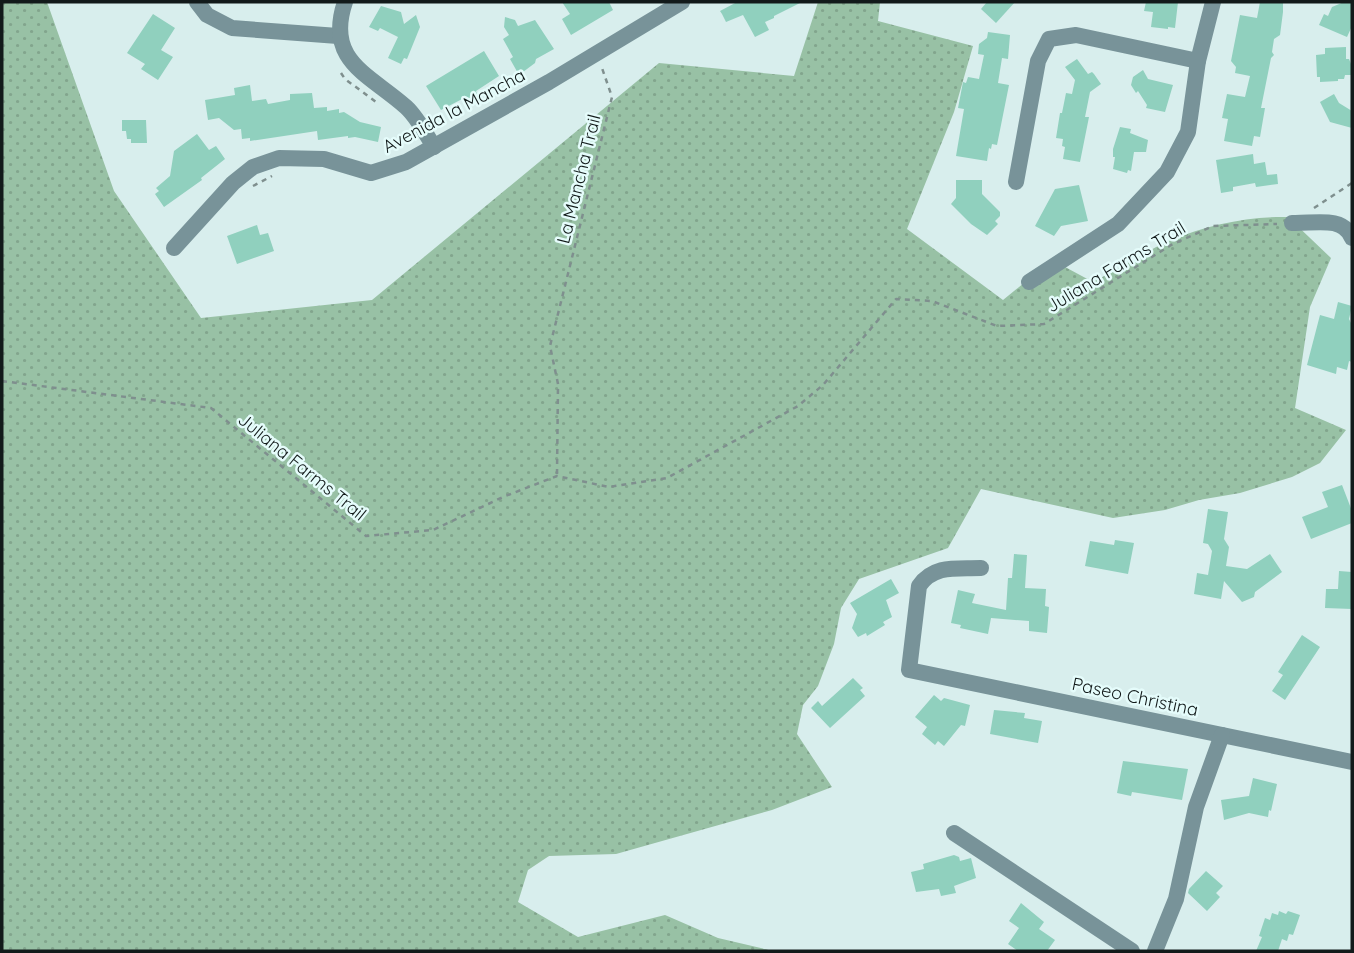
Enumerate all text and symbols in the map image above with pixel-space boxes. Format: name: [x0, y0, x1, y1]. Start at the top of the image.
street label: Avenida la Mancha: [378, 63, 529, 158]
street label: La Mancha Trail: [551, 112, 606, 246]
street label: Juliana Farms Trail: [1042, 216, 1190, 317]
street label: Juliana Farms Trail: [233, 408, 371, 525]
street label: Paseo Christina: [1070, 672, 1200, 721]

